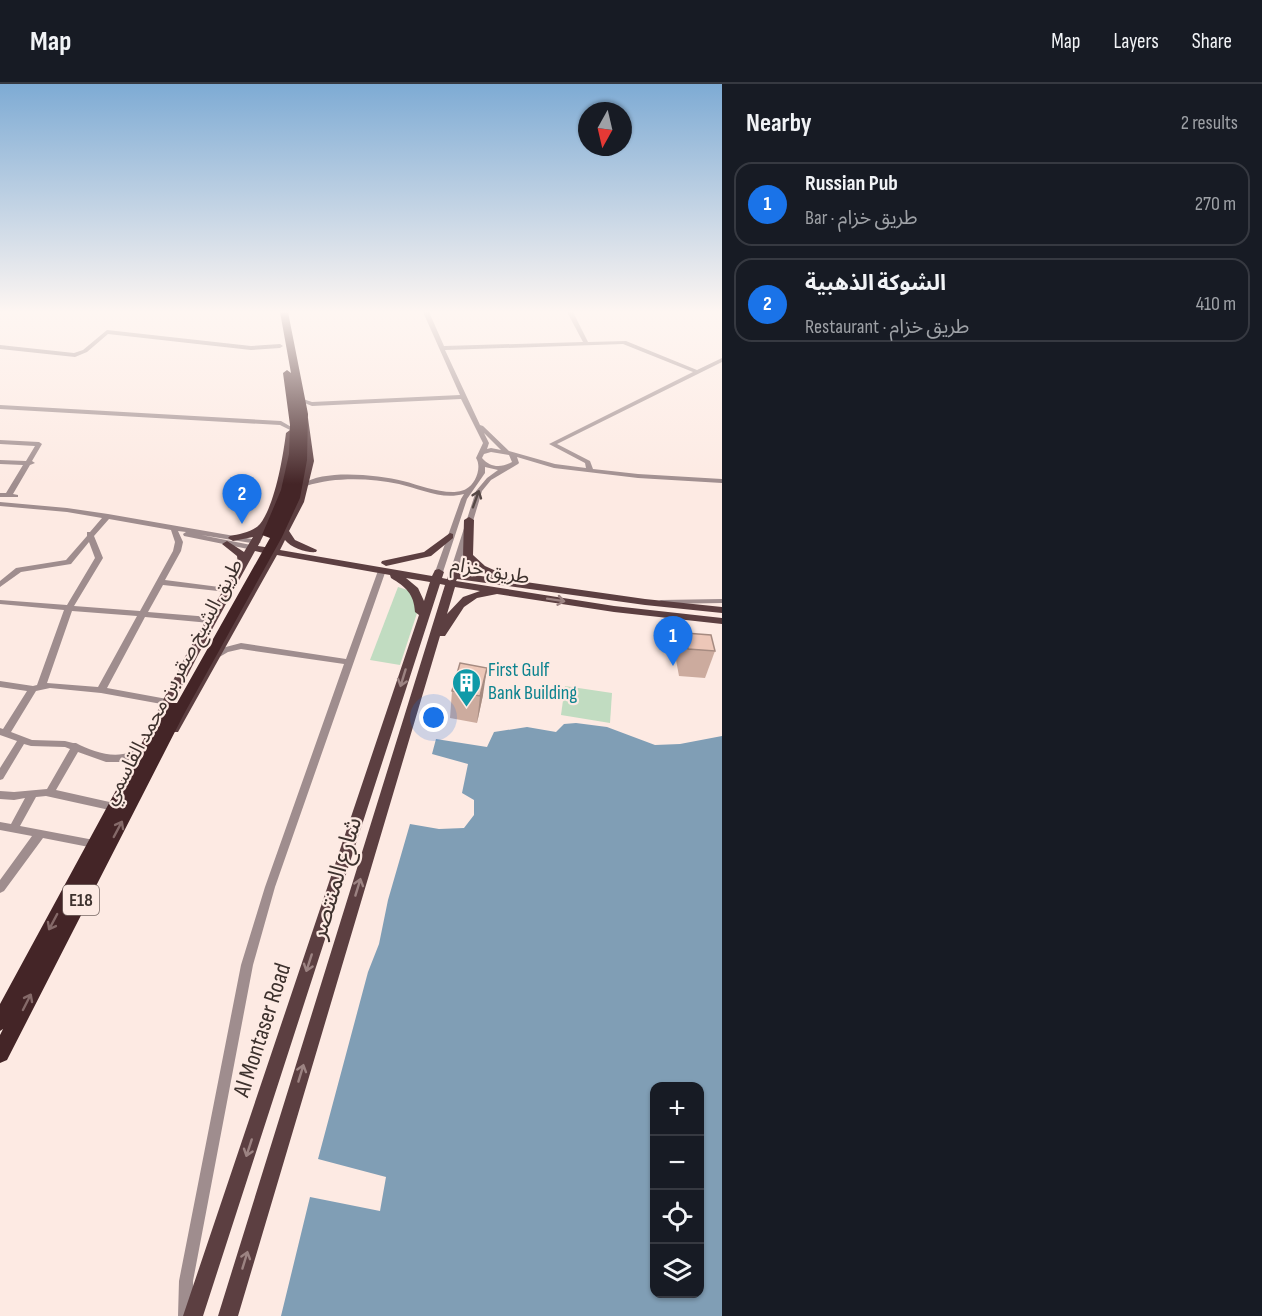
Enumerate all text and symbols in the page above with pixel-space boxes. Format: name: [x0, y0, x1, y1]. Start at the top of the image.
text: Map: [30, 25, 71, 58]
text: Map: [1051, 29, 1080, 54]
text: Layers: [1113, 29, 1159, 54]
text: Share: [1192, 29, 1232, 54]
north arrow: [578, 102, 632, 156]
text: Nearby: [746, 108, 812, 139]
text: 2 results: [1181, 111, 1238, 135]
text: Russian Pub: [805, 170, 898, 197]
text: 1: [764, 192, 771, 216]
text: 270 m: [1195, 192, 1236, 216]
text: Bar · طريق خزام: [805, 206, 918, 230]
text: الشوكة الذهبية: [805, 270, 946, 297]
text: 2: [763, 292, 772, 316]
text: 410 m: [1196, 292, 1236, 316]
text: Restaurant · طريق خزام: [805, 315, 969, 339]
pin: 2: [222, 474, 262, 524]
one-way arrow: [472, 491, 483, 509]
street label: طريق خزام: [448, 552, 531, 592]
street label: طريق الشيخ صقر بن محمد القاسمي: [98, 555, 251, 810]
one-way arrow: [545, 595, 565, 606]
pin: 1: [654, 616, 692, 666]
place label: First Gulf Bank Building: [488, 658, 577, 705]
building icon: First Gulf Bank Building: [451, 666, 483, 708]
one-way arrow: [397, 668, 408, 687]
your location: [419, 703, 448, 732]
street label: شارع المنتصر: [303, 814, 370, 944]
one-way arrow: [113, 821, 124, 839]
one-way arrow: [353, 878, 364, 897]
road number: E18: [63, 885, 99, 915]
one-way arrow: [47, 913, 59, 930]
one-way arrow: [303, 953, 314, 972]
street label: Al Montaser Road: [226, 959, 297, 1101]
one-way arrow: [21, 994, 33, 1011]
one-way arrow: [296, 1064, 307, 1083]
map controls: [650, 1082, 704, 1298]
button: +: [650, 1082, 704, 1136]
button: −: [650, 1136, 704, 1190]
one-way arrow: [242, 1138, 253, 1157]
button: locate: [650, 1190, 704, 1244]
button: layers: [650, 1244, 704, 1298]
one-way arrow: [240, 1251, 251, 1270]

